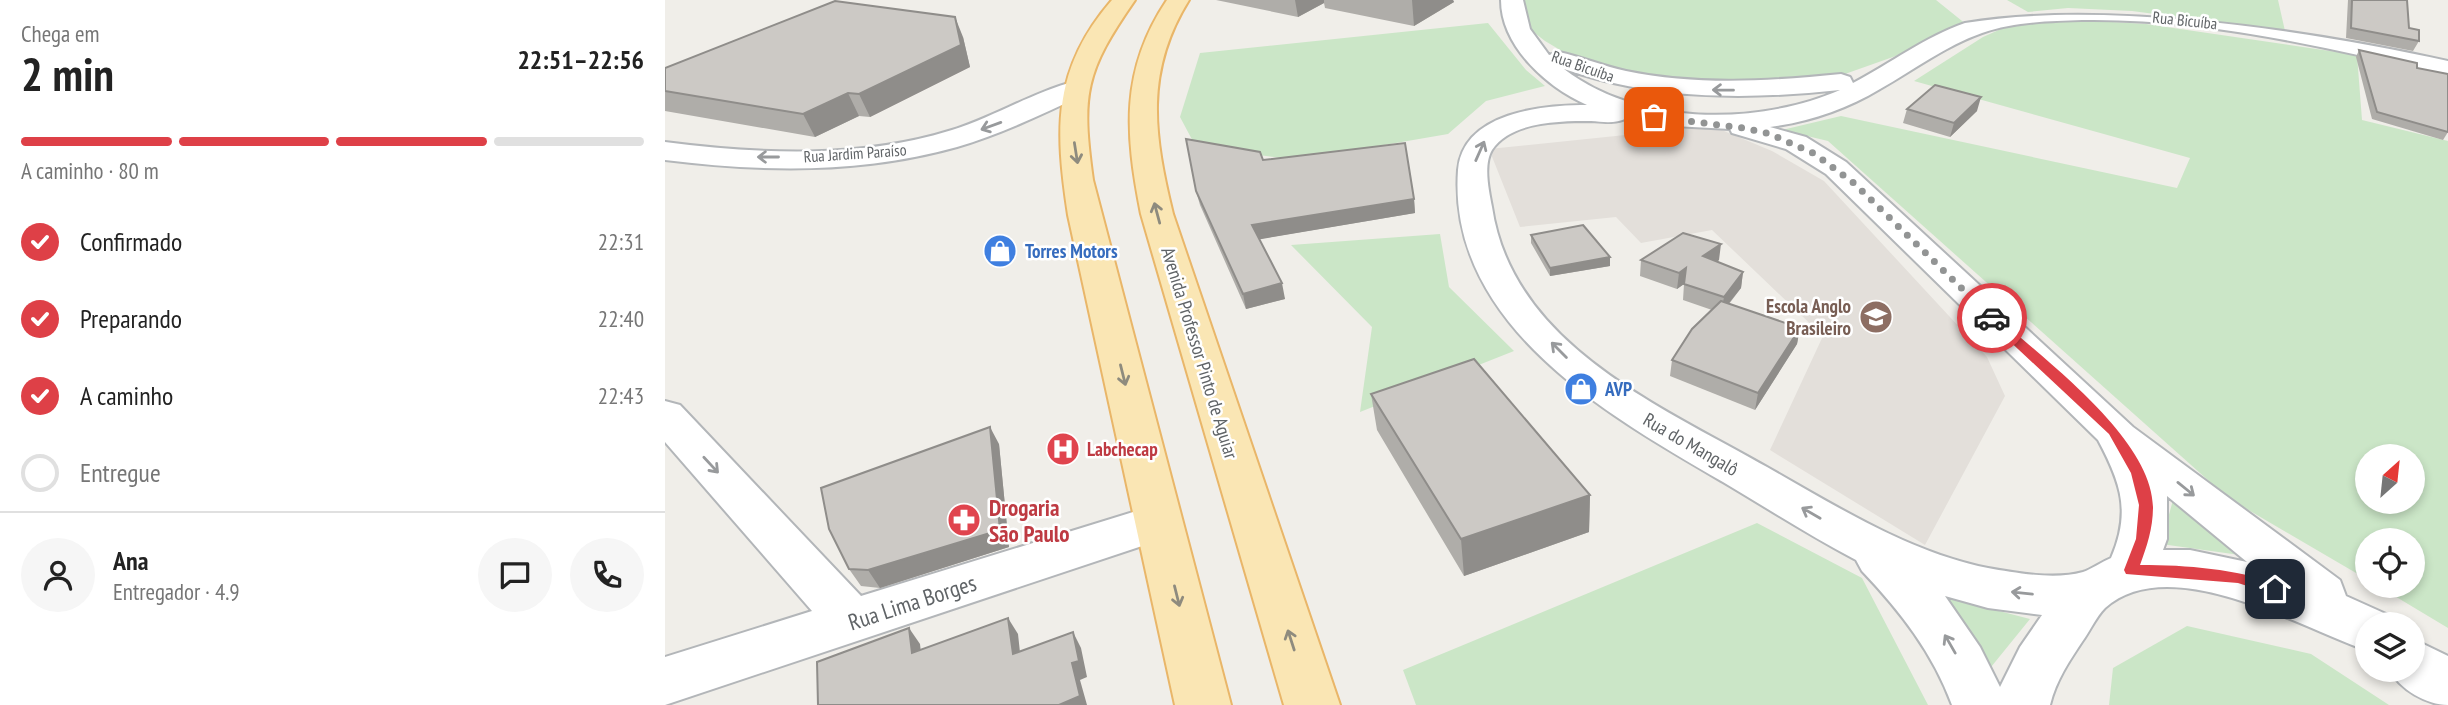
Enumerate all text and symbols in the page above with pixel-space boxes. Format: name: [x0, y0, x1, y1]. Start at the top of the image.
street label: Rua Bicuíba: [2152, 7, 2218, 33]
text: Chega em: [21, 19, 99, 48]
text: 22:51–22:56: [517, 43, 644, 76]
text: 2 min: [21, 44, 114, 104]
street label: Rua Bicuíba: [1549, 46, 1617, 86]
one-way arrow: [1712, 83, 1735, 97]
pin: [1624, 87, 1684, 147]
icon: bag: [1635, 98, 1673, 136]
one-way arrow: [980, 121, 1002, 133]
street label: Rua Jardim Paraíso: [803, 139, 907, 167]
one-way arrow: [1070, 141, 1083, 163]
one-way arrow: [1474, 141, 1487, 162]
one-way arrow: [757, 150, 780, 164]
text: A caminho · 80 m: [21, 156, 159, 185]
one-way arrow: [1149, 202, 1162, 224]
icon: check: [21, 223, 59, 261]
text: Confirmado: [80, 225, 182, 258]
text: 22:31: [598, 227, 644, 256]
shop icon: Torres Motors: [981, 232, 1019, 270]
place label: Torres Motors: [1025, 239, 1118, 263]
street label: Avenida Professor Pinto de Aguiar: [1156, 244, 1244, 463]
courier: [1957, 283, 2027, 353]
place label: Escola Anglo Brasileiro: [1766, 294, 1851, 340]
school or university icon: Escola Anglo Brasileiro: [1857, 298, 1895, 336]
icon: car: [1973, 299, 2011, 337]
icon: check: [21, 300, 59, 338]
text: Preparando: [80, 302, 182, 335]
text: 22:40: [598, 304, 644, 333]
one-way arrow: [1551, 342, 1568, 359]
one-way arrow: [1117, 363, 1131, 386]
shop icon: AVP: [1562, 370, 1600, 408]
icon: check: [21, 377, 59, 415]
place label: AVP: [1604, 377, 1632, 401]
text: A caminho: [80, 379, 173, 412]
text: 22:43: [598, 381, 644, 410]
street label: Rua do Mangalô: [1639, 407, 1743, 481]
hospital icon: Labchecap: [1044, 430, 1082, 468]
place label: Labchecap: [1087, 437, 1158, 461]
north arrow: [2355, 444, 2425, 514]
map controls: [2355, 444, 2425, 682]
text: Entregue: [80, 456, 161, 489]
one-way arrow: [703, 456, 720, 473]
one-way arrow: [2177, 482, 2195, 497]
place label: Drogaria São Paulo: [989, 493, 1070, 548]
pharmacy icon: Drogaria São Paulo: [945, 501, 983, 539]
one-way arrow: [1802, 506, 1822, 520]
button: locate: [2355, 528, 2425, 598]
button: person: [21, 538, 95, 612]
button: chat: [478, 538, 552, 612]
button: phone: [570, 538, 644, 612]
text: Ana: [113, 544, 148, 577]
pin: [2245, 559, 2305, 619]
street label: Rua Lima Borges: [844, 568, 980, 636]
icon: home: [2256, 570, 2294, 608]
text: Entregador · 4.9: [113, 577, 240, 606]
one-way arrow: [1171, 584, 1184, 607]
one-way arrow: [2011, 586, 2034, 599]
button: layers: [2355, 612, 2425, 682]
one-way arrow: [1284, 629, 1297, 651]
one-way arrow: [1943, 634, 1957, 654]

